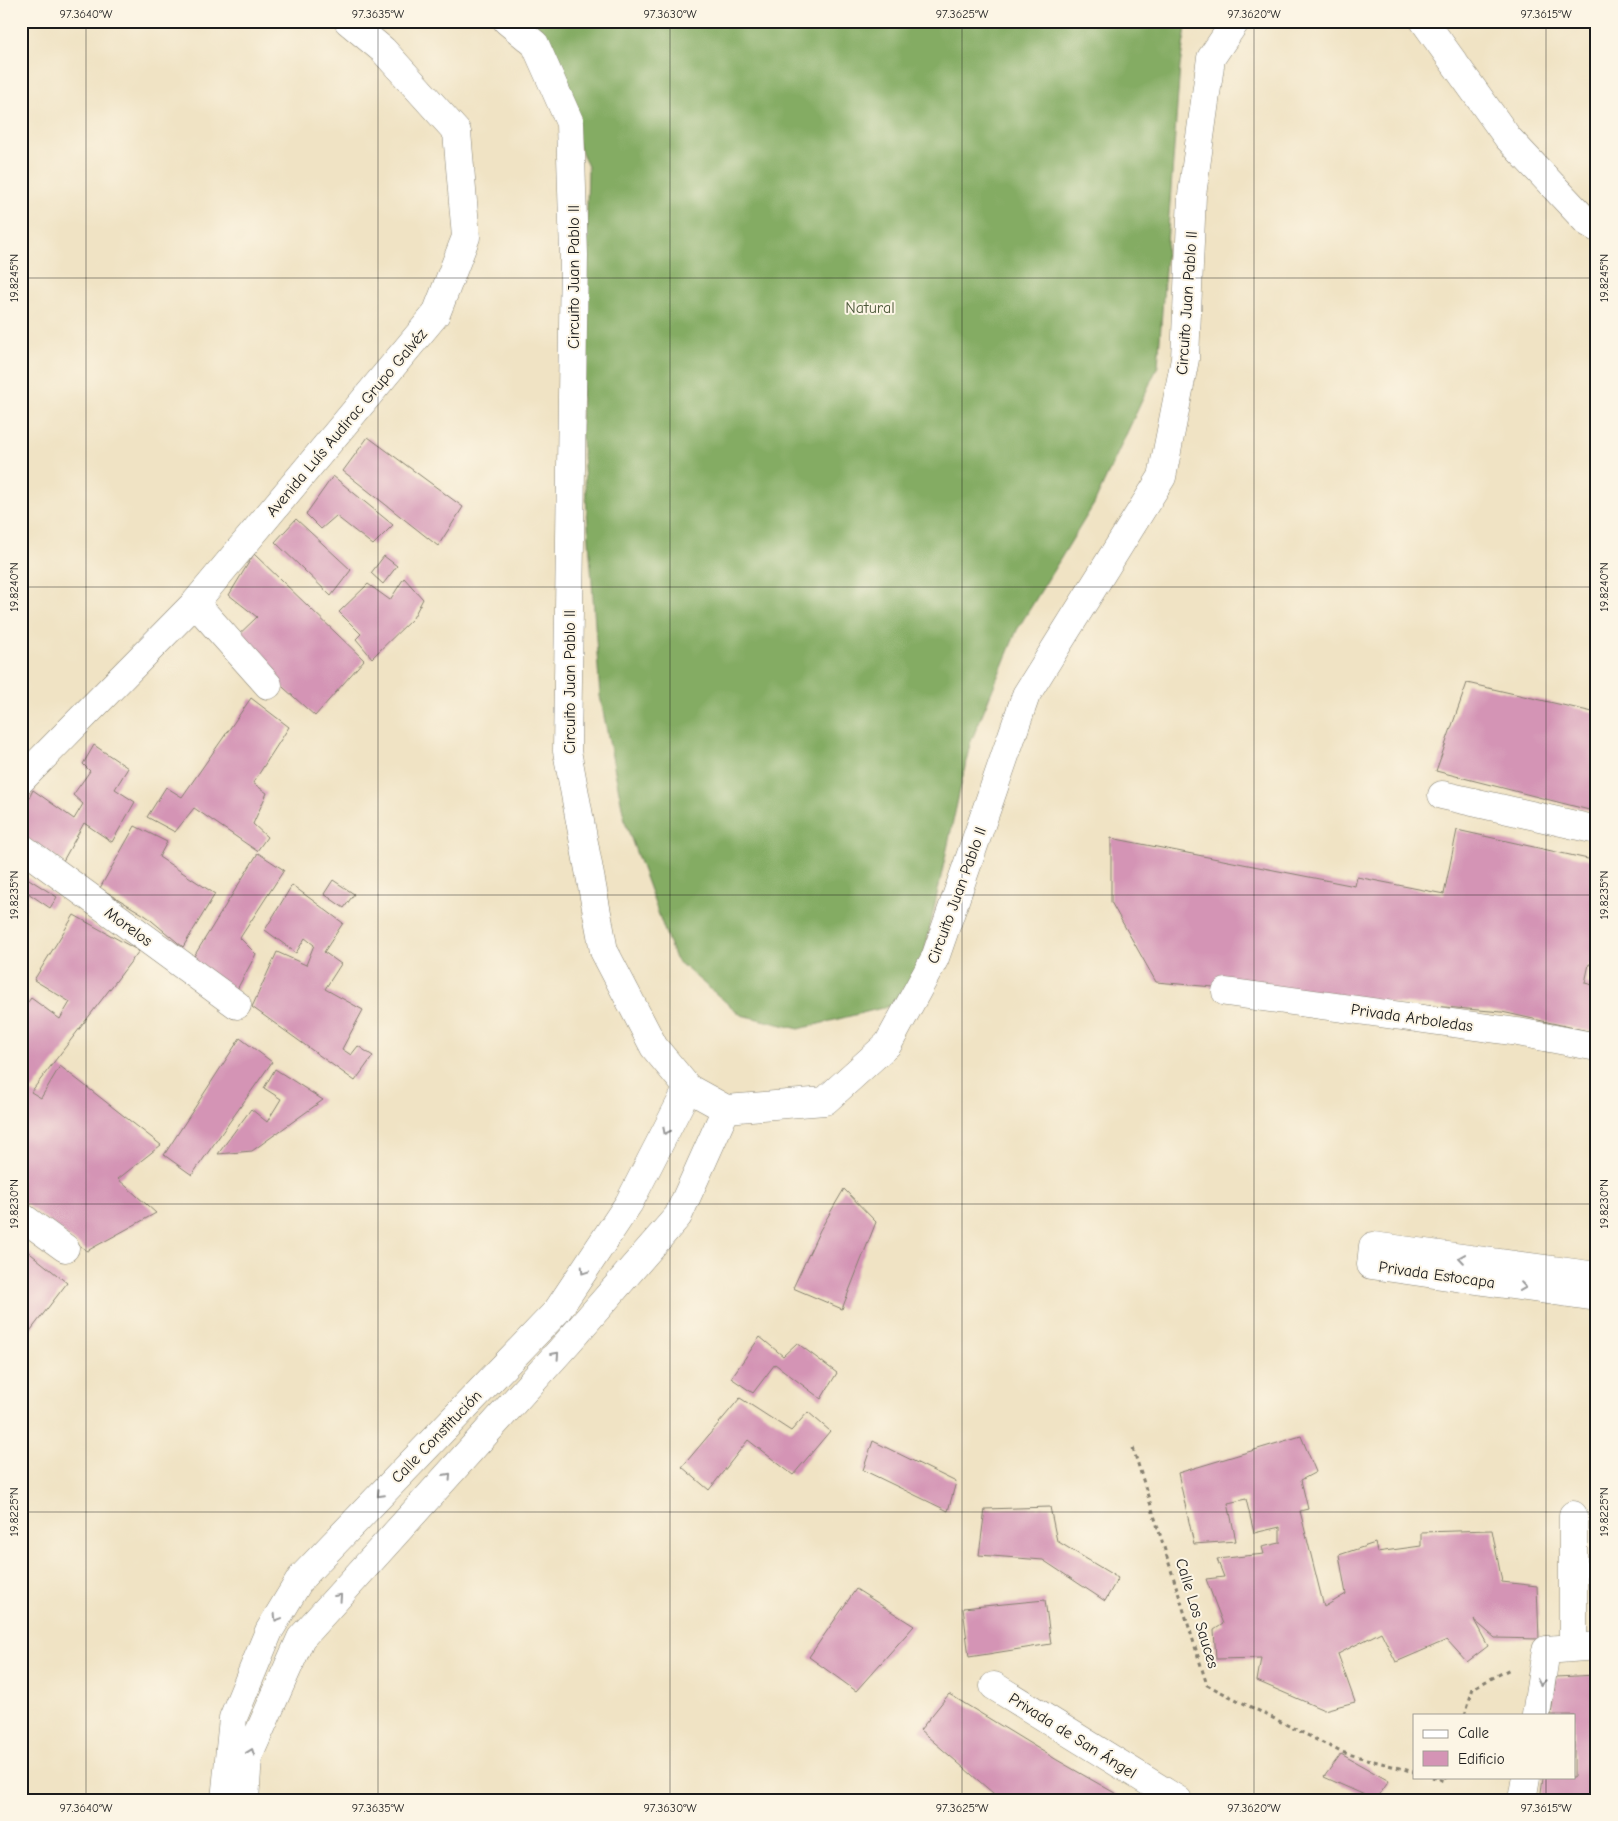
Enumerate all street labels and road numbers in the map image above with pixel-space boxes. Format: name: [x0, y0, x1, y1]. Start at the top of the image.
street label: Circuito Juan Pablo ll: [565, 205, 583, 349]
street label: Circuito Juan Pablo ll: [1173, 231, 1201, 376]
street label: Avenida Luís Audirac Grupo Galvéz: [263, 325, 431, 520]
street label: Circuito Juan Pablo ll: [561, 610, 579, 754]
street label: Circuito Juan Pablo ll: [924, 825, 990, 966]
street label: Morelos: [101, 904, 156, 950]
street label: Privada Arboledas: [1350, 1001, 1474, 1036]
street label: Privada Estocapa: [1378, 1258, 1496, 1292]
street label: Calle Constitución: [388, 1387, 486, 1487]
street label: Calle Los Sauces: [1172, 1556, 1222, 1671]
street label: Privada de San Ángel: [1005, 1688, 1140, 1782]

